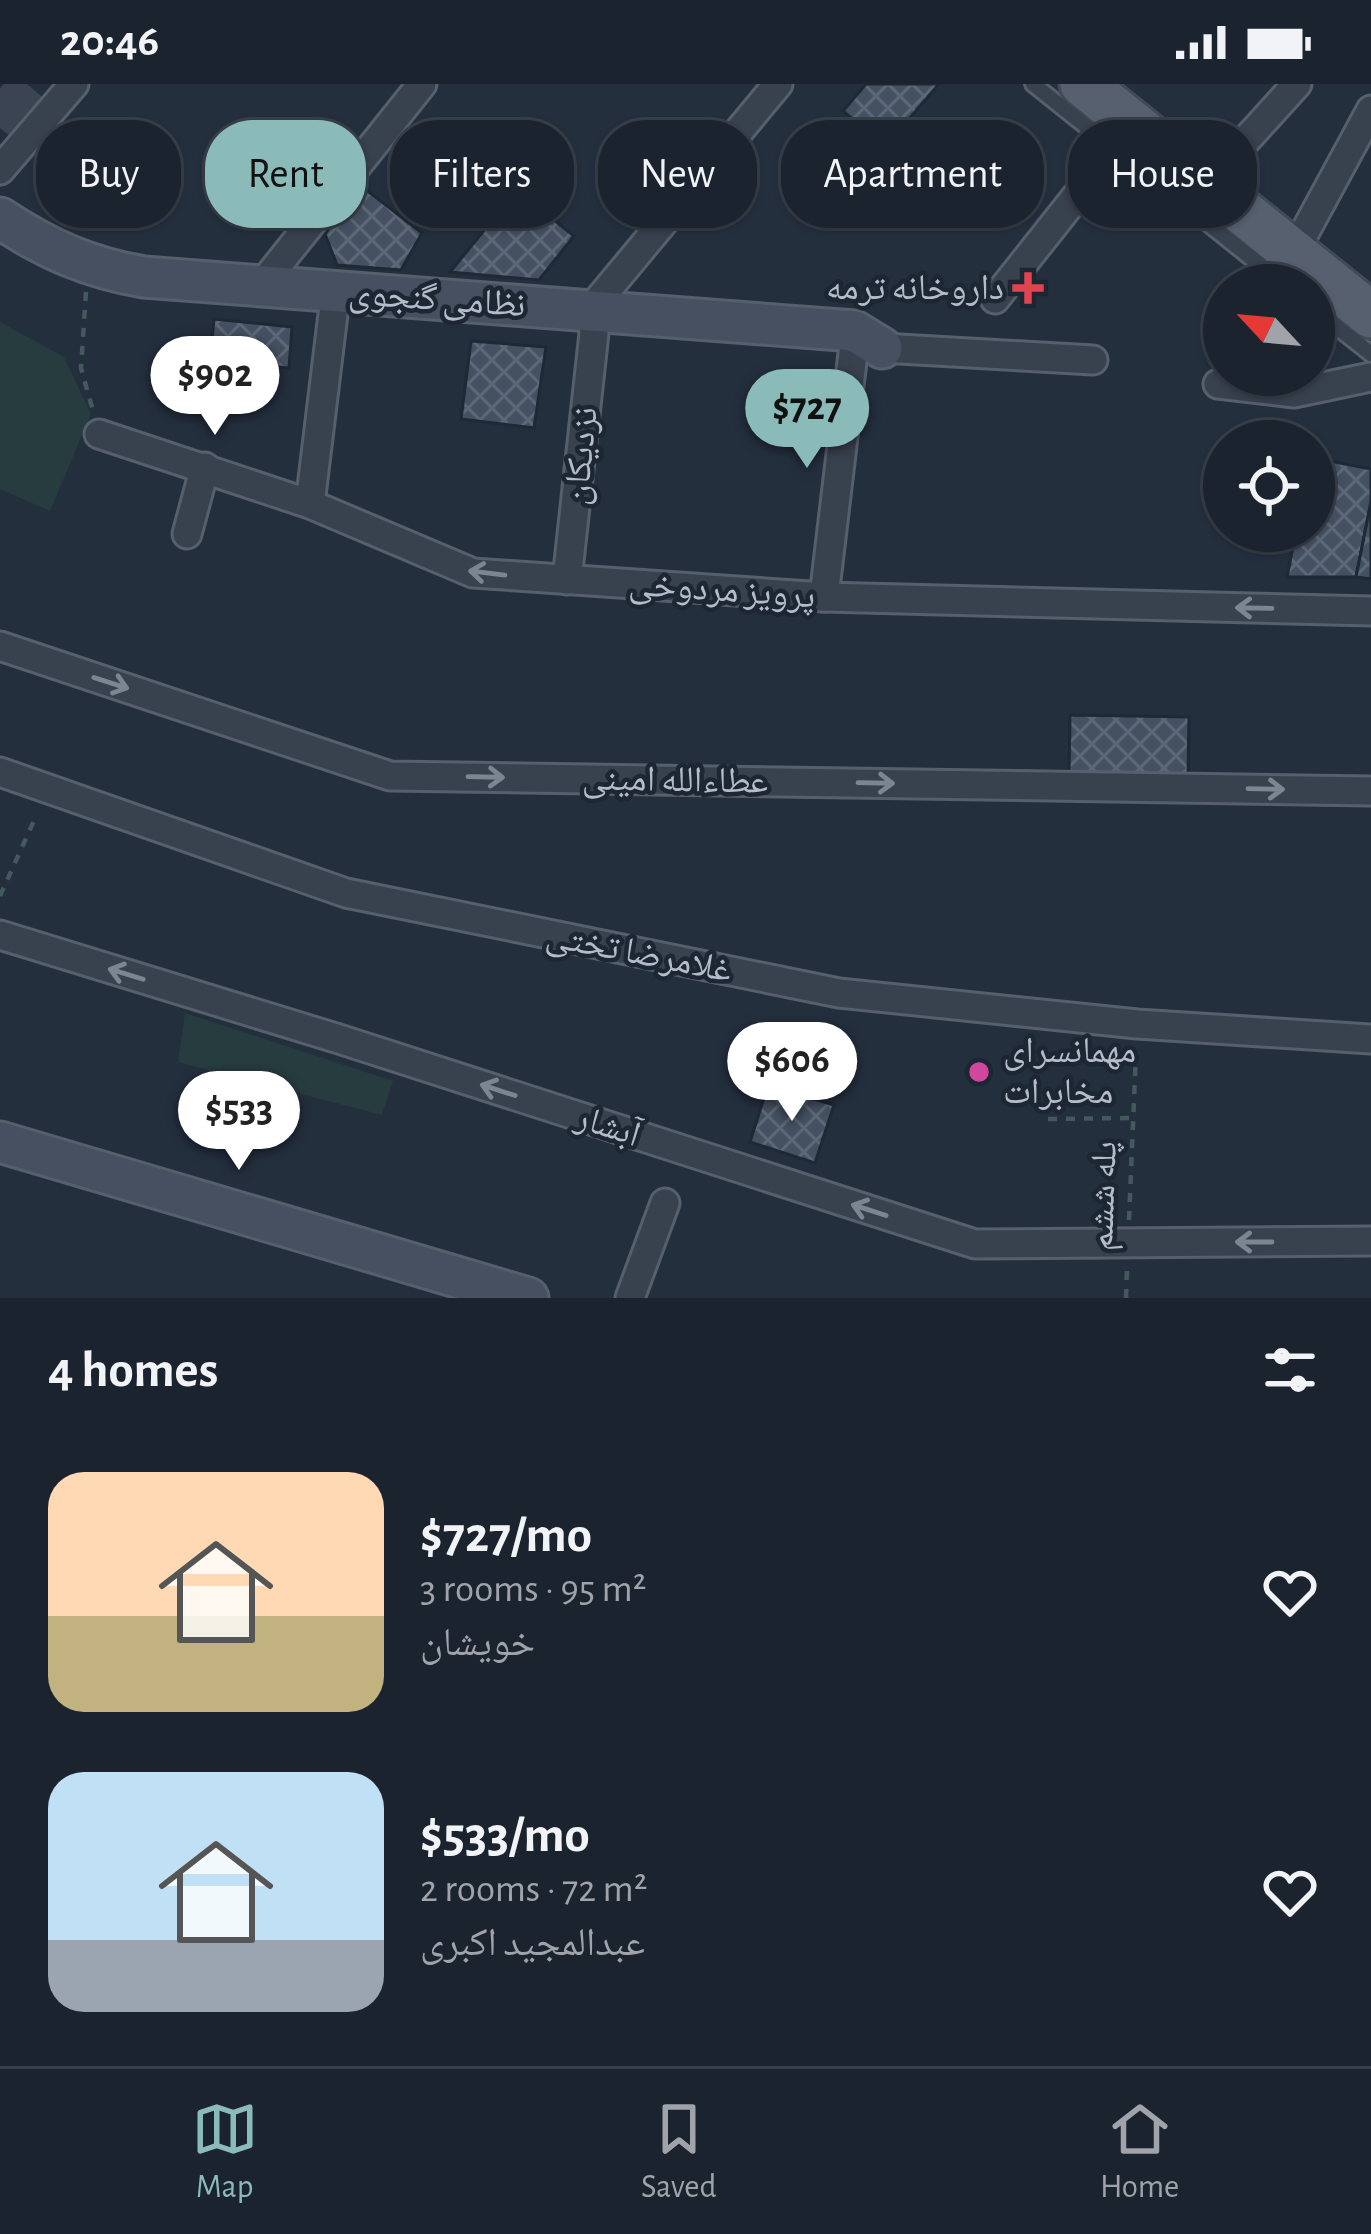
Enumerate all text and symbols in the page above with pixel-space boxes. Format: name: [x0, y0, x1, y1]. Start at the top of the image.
text: 20:46: [60, 19, 159, 64]
chip: Buy: [36, 120, 181, 228]
chip: Rent: [205, 120, 366, 228]
chip: Filters: [390, 120, 574, 228]
chip: New: [598, 120, 757, 228]
chip: Apartment: [781, 120, 1044, 228]
chip: House: [1068, 120, 1257, 228]
north arrow: [1203, 264, 1335, 396]
map controls: [1203, 264, 1335, 552]
place label: داروخانه ترمه: [826, 270, 1004, 306]
street label: نظامی گنجوی: [347, 275, 527, 325]
marker: داروخانه ترمه: [1015, 275, 1041, 301]
pin: $902: [144, 336, 286, 438]
text: $902: [177, 355, 253, 394]
pin: $727: [736, 369, 878, 471]
text: $727: [772, 388, 842, 427]
street label: نزدیکان: [558, 405, 606, 507]
button: locate: [1203, 420, 1335, 552]
one-way arrow: [469, 562, 508, 584]
street label: پرویز مردوخی: [627, 566, 816, 617]
one-way arrow: [1235, 597, 1274, 620]
one-way arrow: [92, 674, 129, 695]
street label: عطاءالله امینی: [582, 760, 768, 802]
one-way arrow: [466, 766, 505, 788]
one-way arrow: [856, 772, 895, 794]
one-way arrow: [1246, 778, 1285, 801]
street label: غلامرضا تختی: [543, 917, 735, 991]
one-way arrow: [108, 962, 146, 984]
pin: $606: [721, 1022, 863, 1124]
place label: مهمانسرای مخابرات: [1003, 1033, 1136, 1111]
text: $606: [754, 1041, 830, 1080]
marker: مهمانسرای مخابرات: [966, 1059, 992, 1085]
pin: $533: [168, 1071, 310, 1173]
one-way arrow: [480, 1078, 518, 1100]
text: $533: [205, 1090, 273, 1129]
street label: آبشار: [570, 1098, 646, 1155]
street label: پله ششم: [1083, 1140, 1127, 1252]
one-way arrow: [851, 1198, 889, 1220]
one-way arrow: [1235, 1231, 1274, 1253]
icon: filters: [1257, 1337, 1323, 1403]
text: 4 homes: [48, 1345, 218, 1396]
text: $727/mo: [420, 1510, 592, 1561]
icon: home: [144, 1520, 288, 1664]
icon: heart: [1257, 1559, 1323, 1625]
text: 3 rooms · 95 m²: [420, 1570, 646, 1609]
text: خویشان: [420, 1624, 535, 1663]
text: $533/mo: [420, 1810, 590, 1861]
icon: home: [144, 1820, 288, 1964]
icon: heart: [1257, 1859, 1323, 1925]
text: 2 rooms · 72 m²: [420, 1870, 647, 1909]
text: عبدالمجید اکبری: [420, 1924, 645, 1963]
tab: Map: [192, 2096, 258, 2208]
tab: Saved: [641, 2096, 717, 2208]
tab: Home: [1100, 2096, 1179, 2208]

